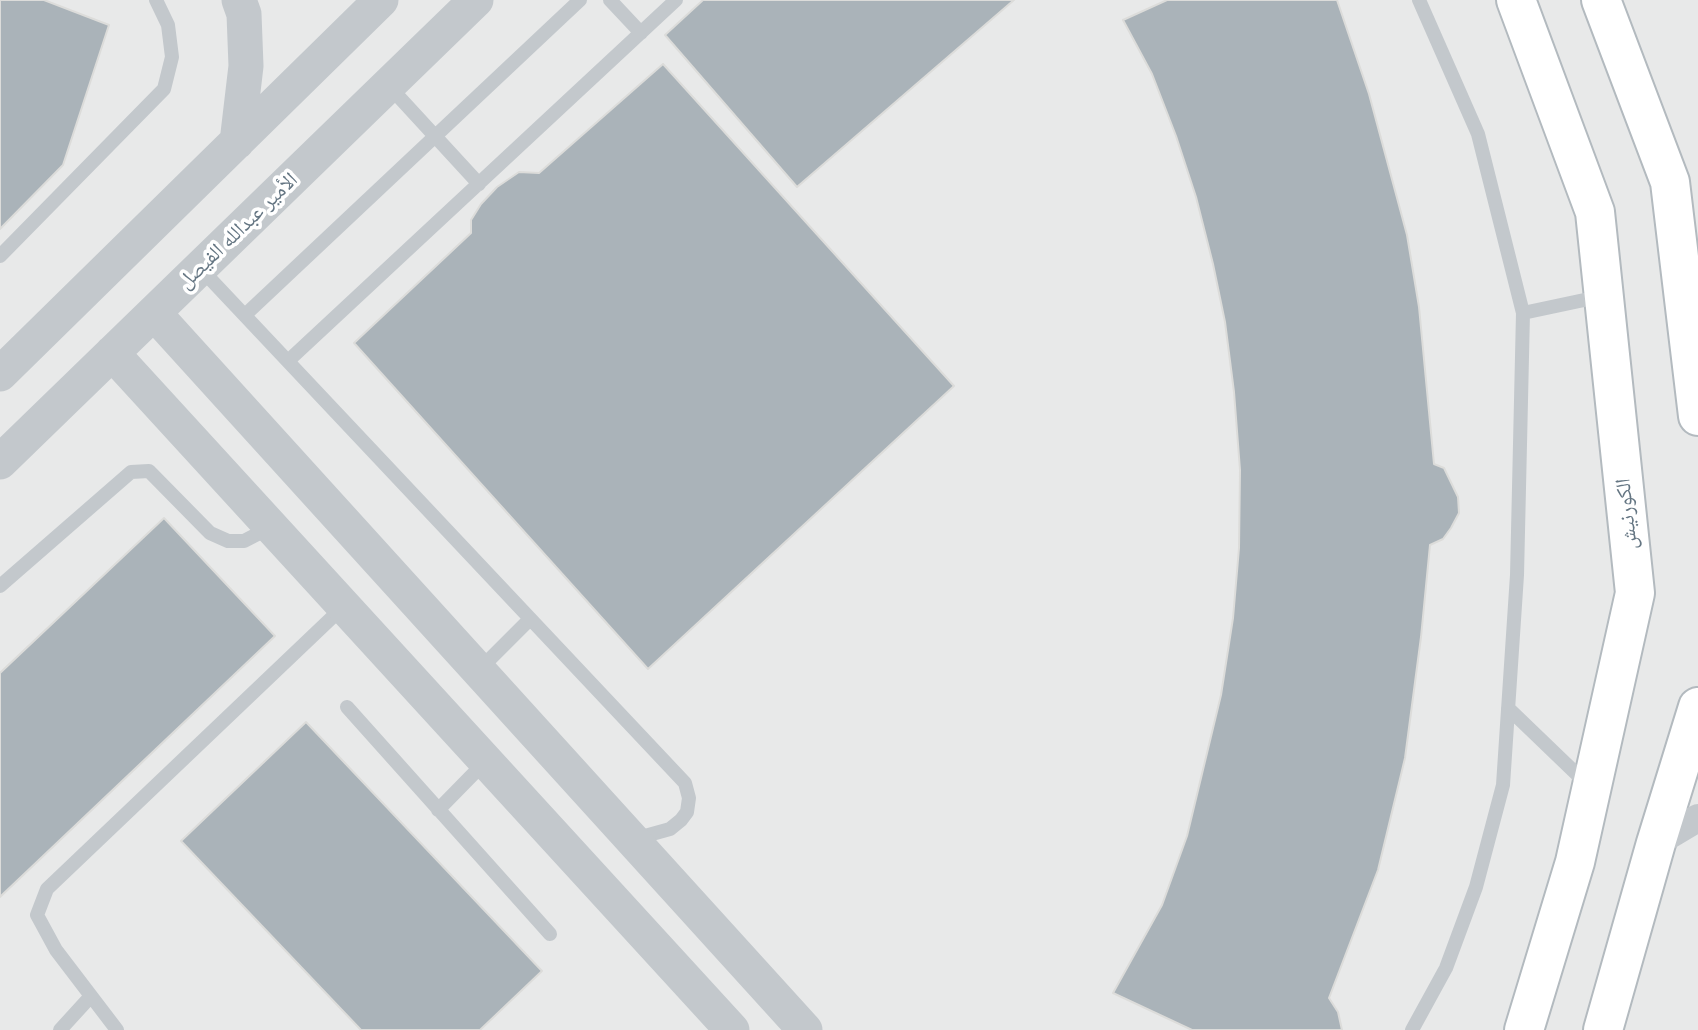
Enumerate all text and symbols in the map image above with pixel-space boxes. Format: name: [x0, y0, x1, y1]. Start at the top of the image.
street label: الأمير عبدالله الفيصل: [173, 168, 303, 294]
street label: الكورنيش: [1611, 477, 1643, 551]

